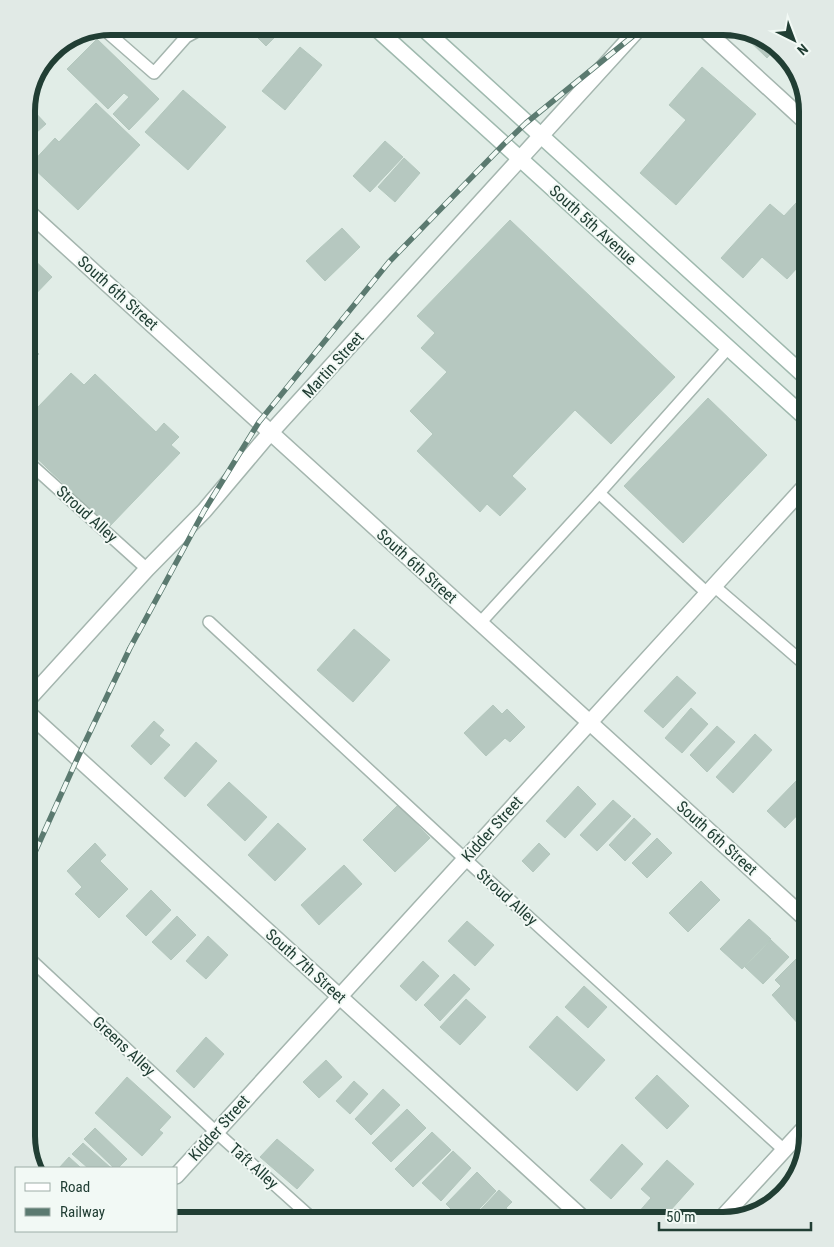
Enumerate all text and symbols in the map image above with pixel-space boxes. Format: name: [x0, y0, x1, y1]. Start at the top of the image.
north arrow: [769, 15, 819, 65]
text: N: [794, 41, 811, 58]
street label: South 5th Avenue: [546, 181, 640, 269]
street label: South 6th Street: [74, 252, 162, 334]
street label: Martin Street: [298, 328, 368, 402]
street label: Stroud Alley: [52, 482, 122, 547]
street label: South 6th Street: [373, 525, 461, 607]
street label: Kidder Street: [458, 792, 527, 866]
street label: South 6th Street: [673, 797, 761, 879]
street label: Stroud Alley: [472, 865, 542, 930]
street label: South 7th Street: [262, 925, 350, 1007]
street label: Greens Alley: [89, 1012, 159, 1080]
street label: Kidder Street: [185, 1091, 254, 1165]
street label: Taft Alley: [226, 1139, 283, 1193]
legend: [15, 1167, 178, 1232]
text: Road: [60, 1178, 90, 1196]
scale bar: [659, 1200, 812, 1232]
text: Railway: [60, 1203, 105, 1221]
text: 50 m: [666, 1208, 696, 1226]

